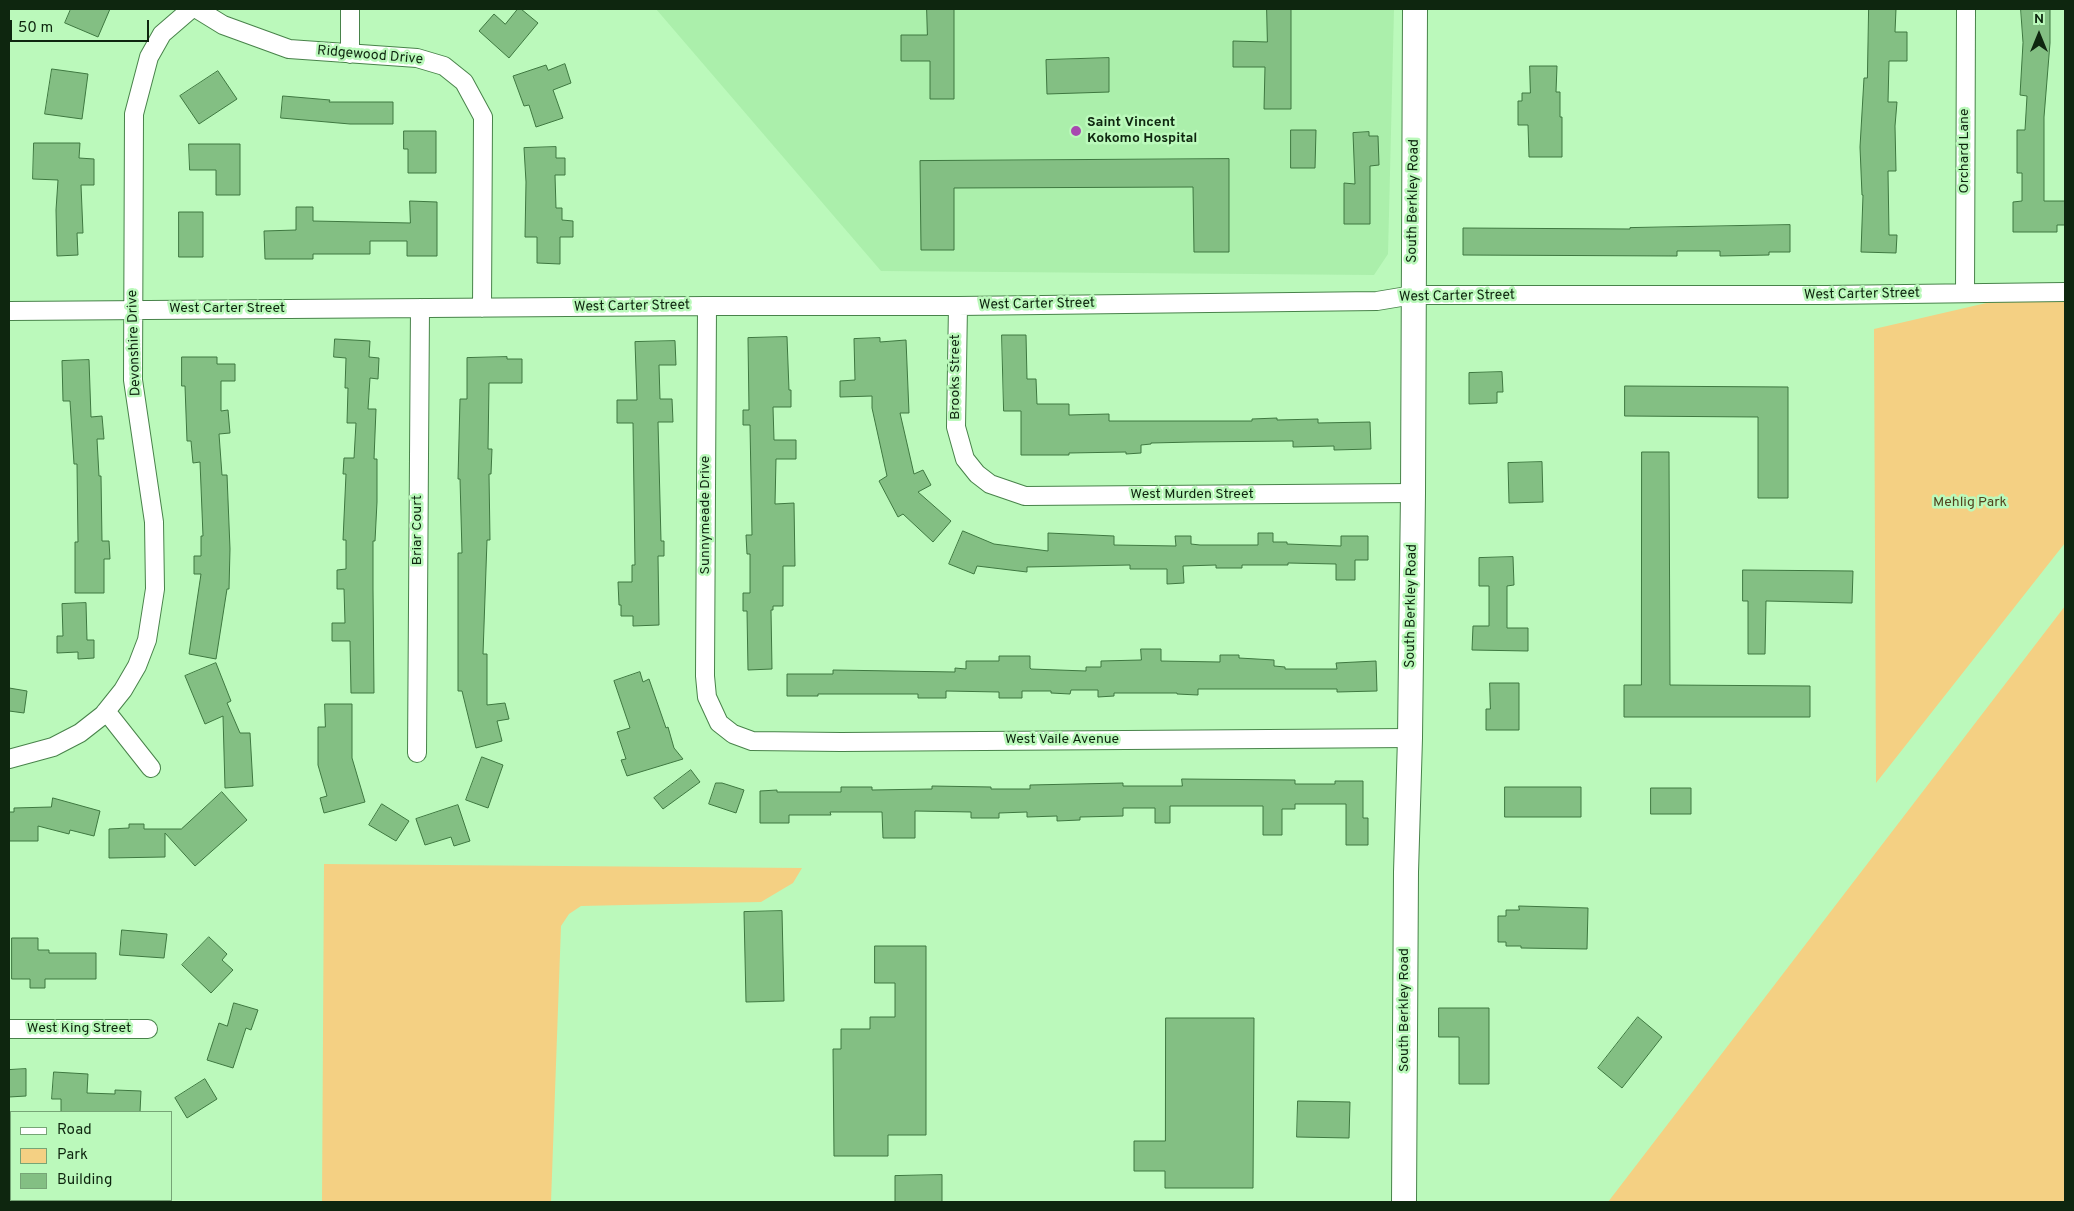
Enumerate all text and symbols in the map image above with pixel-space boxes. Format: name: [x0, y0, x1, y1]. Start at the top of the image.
scale bar: [12, 10, 151, 42]
north arrow: [2014, 10, 2064, 60]
text: N: [2034, 11, 2044, 28]
text: 50 m: [18, 19, 53, 38]
street label: Ridgewood Drive: [316, 43, 424, 69]
street label: Orchard Lane: [1957, 108, 1973, 194]
place label: Saint Vincent Kokomo Hospital: [1087, 115, 1197, 148]
marker: Saint Vincent Kokomo Hospital: [1069, 124, 1083, 138]
street label: South Berkley Road: [1405, 139, 1423, 263]
street label: West Carter Street: [1804, 286, 1920, 304]
street label: West Carter Street: [1399, 288, 1515, 306]
street label: Devonshire Drive: [125, 290, 145, 396]
street label: West Carter Street: [979, 296, 1095, 314]
street label: West Carter Street: [574, 298, 690, 316]
street label: West Carter Street: [169, 301, 285, 317]
street label: Brooks Street: [948, 334, 964, 420]
street label: Sunnymeade Drive: [698, 456, 714, 574]
street label: West Murden Street: [1130, 487, 1254, 503]
street label: Briar Court: [410, 495, 426, 565]
park label: Mehlig Park: [1933, 495, 2007, 511]
street label: South Berkley Road: [1403, 544, 1421, 668]
street label: West Vaile Avenue: [1005, 732, 1119, 748]
street label: South Berkley Road: [1397, 948, 1413, 1072]
street label: West King Street: [27, 1021, 131, 1037]
legend: [10, 1111, 172, 1201]
text: Road: [57, 1121, 92, 1140]
text: Park: [57, 1146, 88, 1165]
text: Building: [57, 1171, 112, 1190]

